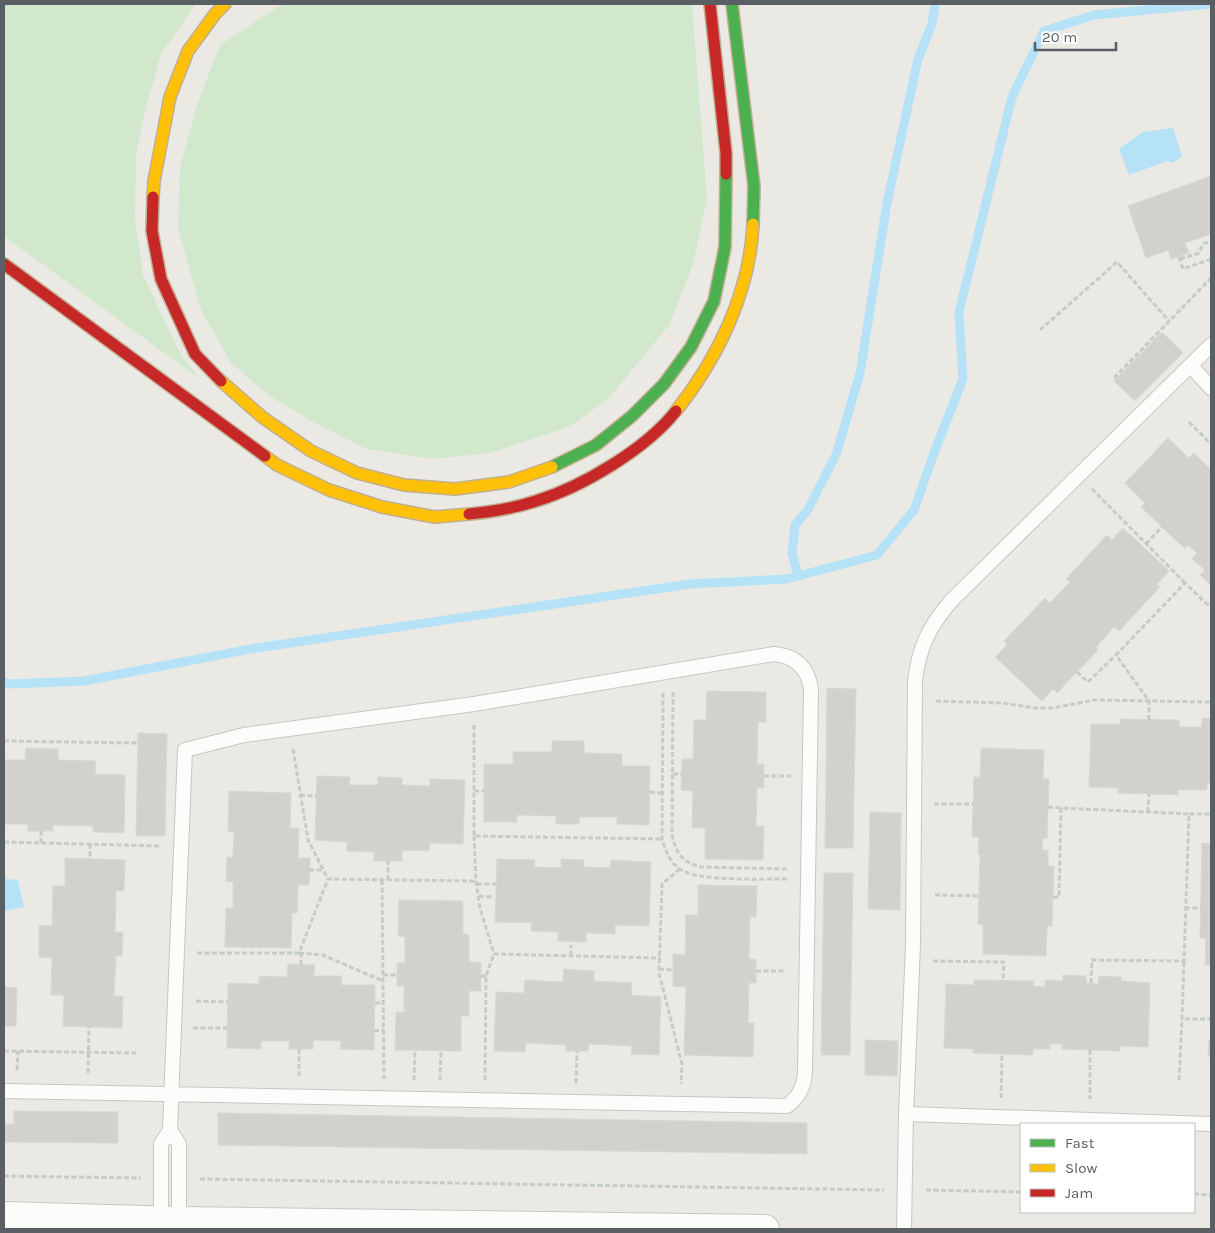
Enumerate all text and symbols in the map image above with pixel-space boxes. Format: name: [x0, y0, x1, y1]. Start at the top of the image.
scale bar: [1035, 20, 1116, 52]
text: 20 m: [1042, 28, 1077, 46]
legend: [1020, 1123, 1195, 1213]
text: Fast: [1065, 1134, 1095, 1152]
text: Slow: [1065, 1159, 1097, 1177]
text: Jam: [1065, 1184, 1093, 1202]

